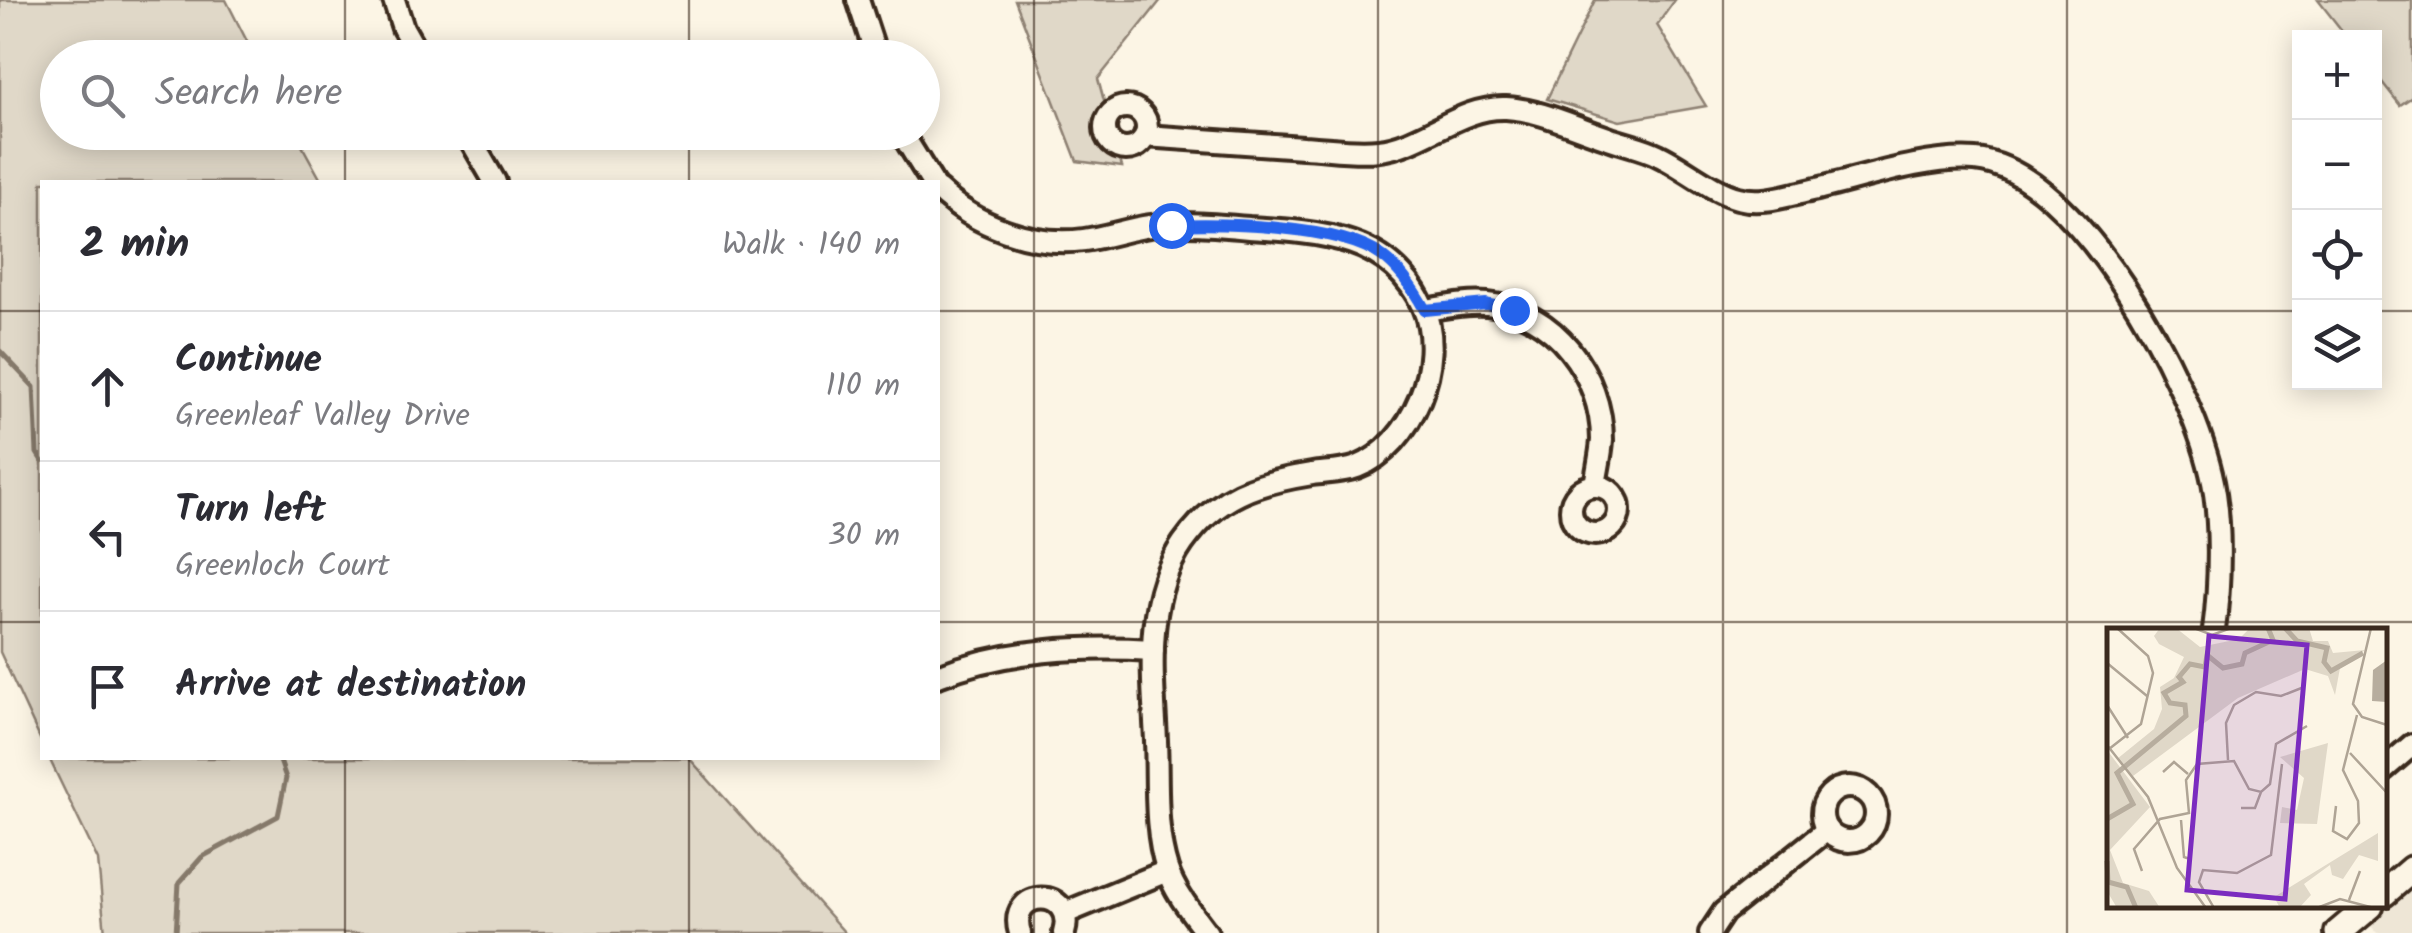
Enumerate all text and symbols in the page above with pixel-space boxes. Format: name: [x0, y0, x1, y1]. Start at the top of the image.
map controls: [2292, 30, 2382, 390]
button: +: [2292, 30, 2382, 120]
search box: [40, 40, 940, 150]
text: Search here: [155, 65, 342, 125]
icon: search: [75, 68, 130, 123]
button: −: [2292, 120, 2382, 210]
route start: [1149, 203, 1195, 249]
button: locate: [2292, 210, 2382, 300]
text: 2 min: [80, 212, 189, 279]
text: Walk · 140 m: [722, 220, 900, 271]
route end: [1492, 288, 1538, 334]
button: layers: [2292, 300, 2382, 390]
text: Continue: [175, 331, 322, 391]
icon: ahead: [80, 359, 135, 414]
text: 110 m: [826, 361, 900, 412]
text: Greenleaf Valley Drive: [175, 391, 470, 442]
text: Turn left: [175, 481, 326, 541]
icon: left: [80, 509, 135, 564]
text: 30 m: [827, 511, 900, 562]
text: Greenloch Court: [175, 541, 390, 592]
inset map: [2107, 628, 2387, 908]
text: Arrive at destination: [175, 656, 526, 716]
icon: arrive: [80, 659, 135, 714]

